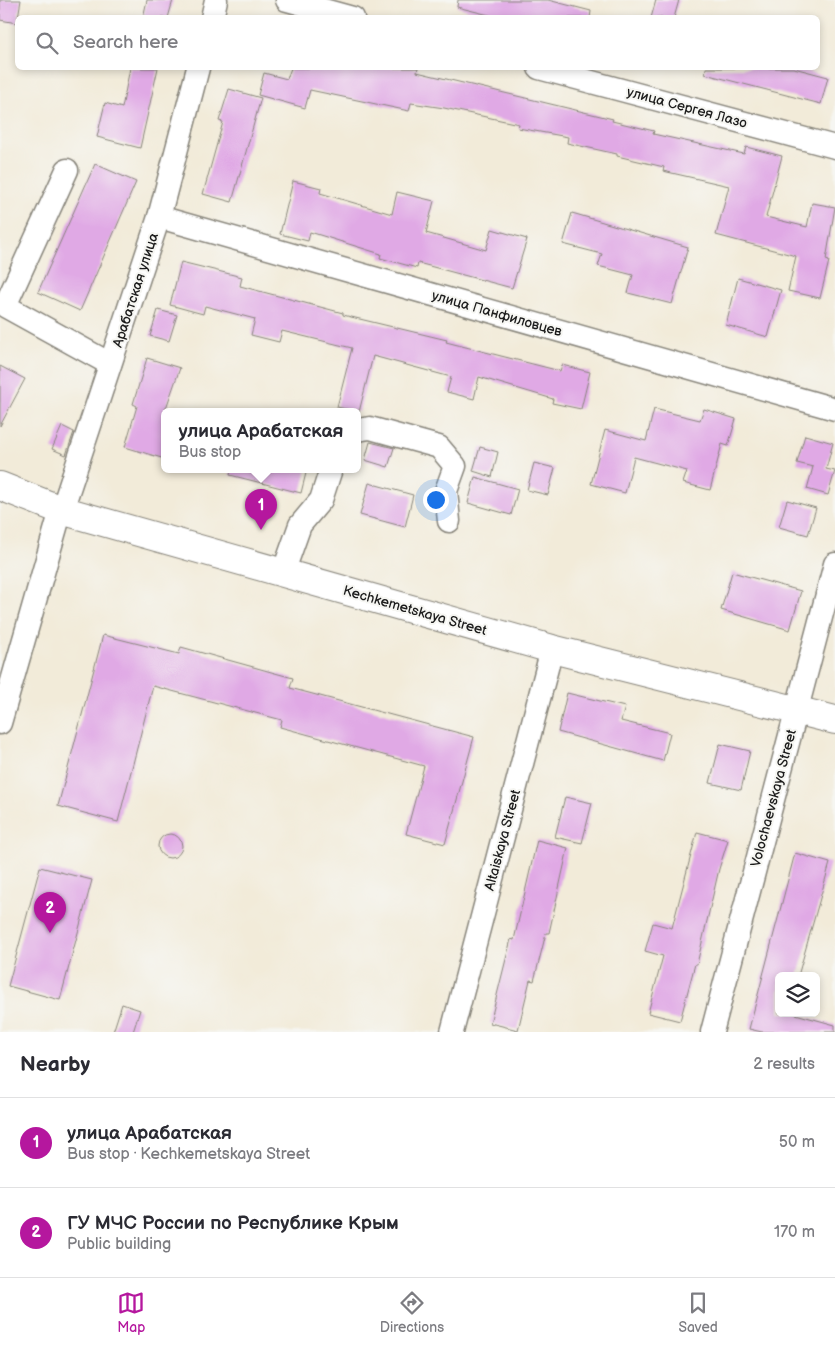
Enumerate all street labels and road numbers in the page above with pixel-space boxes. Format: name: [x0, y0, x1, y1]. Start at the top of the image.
street label: улица Сергея Лазо: [625, 83, 749, 132]
street label: Арабатская улица: [109, 230, 162, 351]
street label: улица Панфиловцев: [430, 287, 565, 340]
street label: Kechkemetskaya Street: [341, 582, 489, 639]
street label: Volochaevskaya Street: [747, 727, 800, 869]
street label: Altaiskaya Street: [481, 787, 524, 893]

